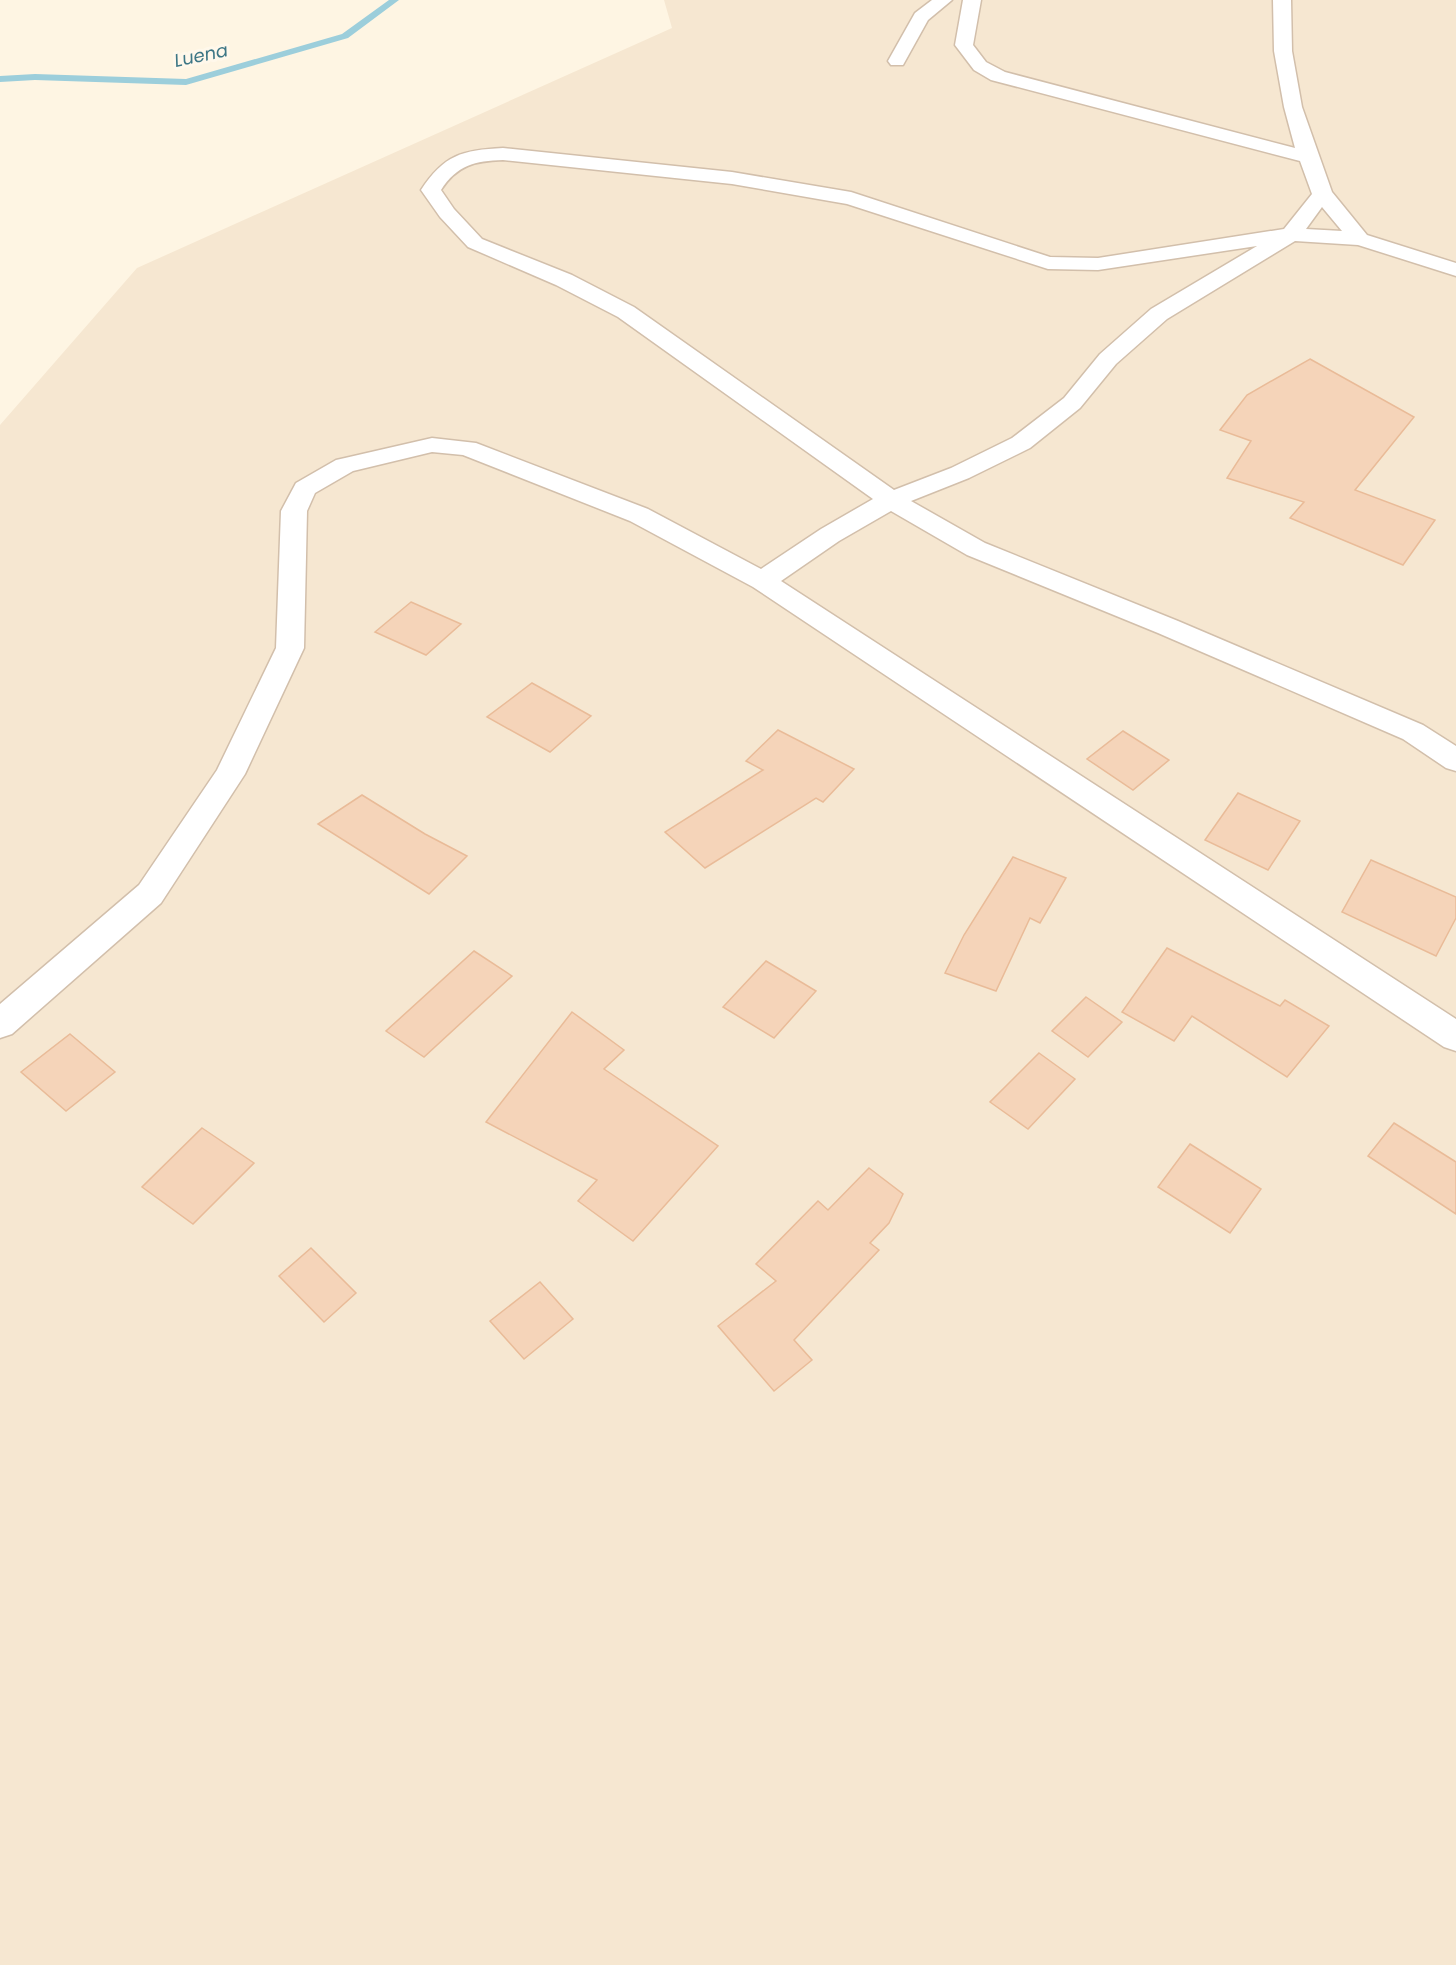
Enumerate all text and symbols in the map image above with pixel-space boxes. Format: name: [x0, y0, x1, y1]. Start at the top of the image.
water label: Luena: [172, 37, 230, 73]

